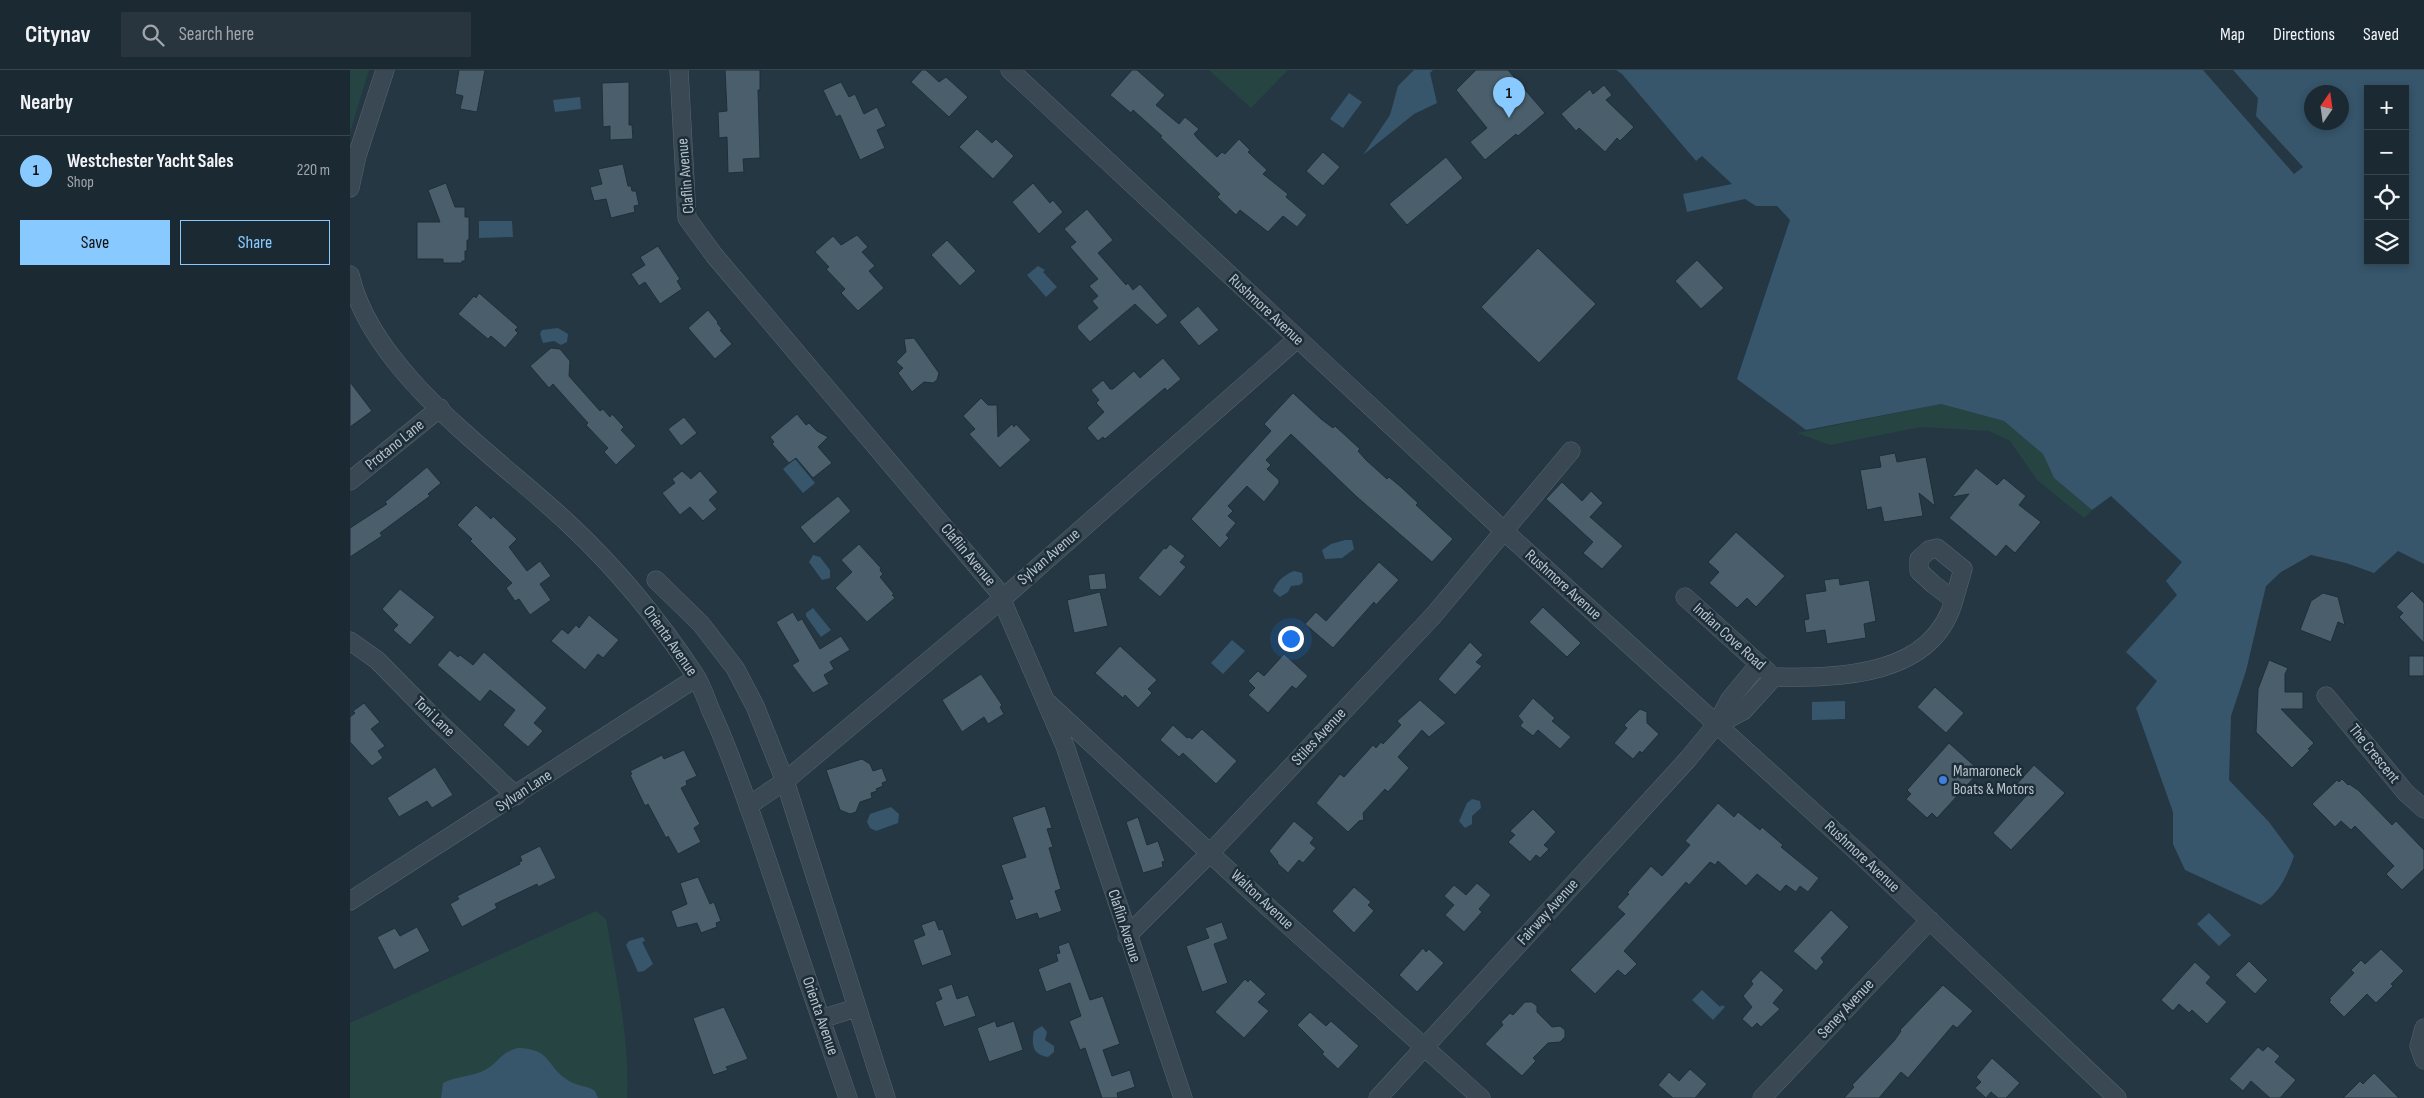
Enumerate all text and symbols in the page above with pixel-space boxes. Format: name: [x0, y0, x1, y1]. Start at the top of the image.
search box: [121, 12, 471, 57]
text: Citynav: [25, 20, 91, 49]
icon: search: [139, 21, 167, 49]
text: Search here: [179, 23, 254, 46]
text: Map: [2220, 24, 2245, 45]
text: Directions: [2273, 24, 2335, 45]
text: Saved: [2363, 24, 2399, 45]
pin: 1: [1493, 77, 1525, 118]
north arrow: [2304, 85, 2349, 130]
map controls: [2364, 85, 2409, 265]
button: +: [2364, 85, 2409, 130]
text: Nearby: [20, 90, 73, 115]
button: −: [2364, 130, 2409, 175]
street label: Claflin Avenue: [673, 137, 699, 215]
text: Westchester Yacht Sales: [67, 150, 233, 173]
text: 1: [33, 161, 39, 180]
text: 220 m: [297, 161, 330, 180]
text: Shop: [67, 173, 94, 192]
button: locate: [2364, 175, 2409, 220]
button: Save: [20, 220, 170, 265]
button: Share: [180, 220, 330, 265]
button: layers: [2364, 220, 2409, 265]
street label: Rushmore Avenue: [1224, 270, 1308, 350]
street label: Protano Lane: [362, 416, 428, 474]
street label: Claflin Avenue: [936, 520, 1000, 590]
street label: Sylvan Avenue: [1014, 525, 1084, 589]
street label: Rushmore Avenue: [1521, 546, 1605, 624]
street label: Indian Cove Road: [1689, 599, 1769, 675]
street label: Orienta Avenue: [639, 602, 701, 680]
your location: [1278, 626, 1304, 652]
street label: Toni Lane: [409, 693, 459, 741]
street label: Stiles Avenue: [1288, 704, 1350, 770]
street label: The Crescent: [2344, 720, 2404, 788]
place label: Mamaroneck Boats & Motors: [1953, 762, 2034, 799]
street label: Sylvan Lane: [492, 766, 556, 816]
marker: Mamaroneck Boats & Motors: [1937, 774, 1949, 786]
street label: Rushmore Avenue: [1820, 817, 1904, 897]
street label: Walton Avenue: [1227, 866, 1297, 934]
street label: Fairway Avenue: [1513, 875, 1583, 949]
street label: Claflin Avenue: [1103, 887, 1145, 965]
street label: Orienta Avenue: [798, 974, 842, 1058]
street label: Seney Avenue: [1814, 975, 1878, 1043]

